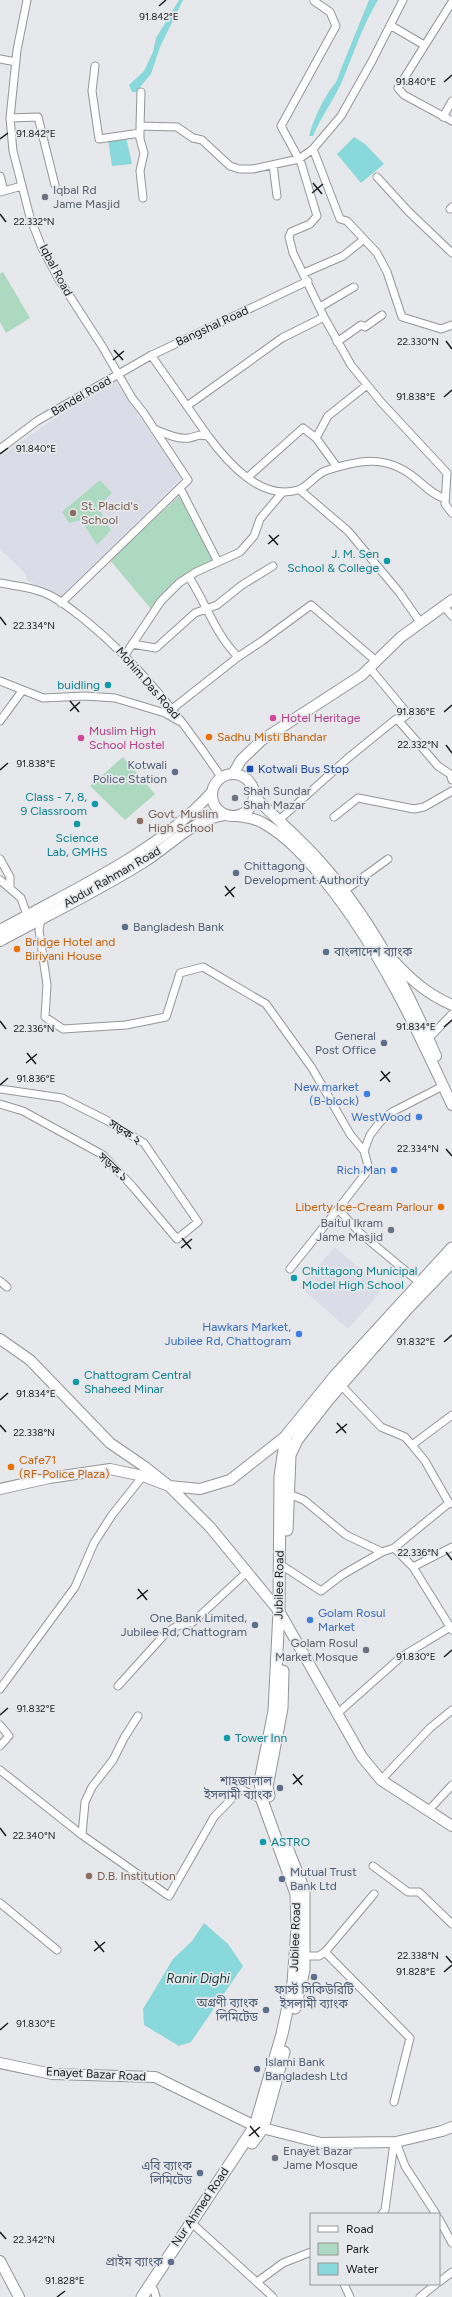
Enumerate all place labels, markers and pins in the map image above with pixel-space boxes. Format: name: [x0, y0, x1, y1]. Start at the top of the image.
place label: Iqbal Rd Jame Masjid: [53, 183, 120, 211]
marker: Iqbal Rd Jame Masjid: [40, 192, 50, 202]
place label: St. Placid's School: [81, 499, 139, 527]
marker: St. Placid's School: [68, 508, 78, 518]
place label: J. M. Sen School & College: [287, 547, 379, 575]
marker: J. M. Sen School & College: [382, 556, 392, 566]
place label: buidling: [57, 678, 100, 692]
marker: buidling: [103, 680, 113, 690]
place label: Hotel Heritage: [281, 711, 361, 725]
marker: Hotel Heritage: [268, 713, 278, 723]
place label: Muslim High School Hostel: [89, 724, 164, 752]
place label: Sadhu Misti Bhandar: [217, 730, 327, 744]
marker: Sadhu Misti Bhandar: [204, 732, 214, 742]
marker: Muslim High School Hostel: [76, 733, 86, 743]
place label: Kotwali Police Station: [93, 758, 167, 786]
place label: Kotwali Bus Stop: [258, 762, 349, 776]
marker: Kotwali Bus Stop: [245, 764, 255, 774]
marker: Kotwali Police Station: [170, 767, 180, 777]
place label: Shah Sundar Shah Mazar: [243, 784, 311, 812]
place label: Class - 7, 8, 9 Classroom: [20, 790, 87, 818]
marker: Shah Sundar Shah Mazar: [230, 793, 240, 803]
marker: Class - 7, 8, 9 Classroom: [90, 799, 100, 809]
place label: Govt. Muslim High School: [148, 807, 218, 835]
marker: Govt. Muslim High School: [135, 816, 145, 826]
marker: Science Lab, GMHS: [72, 819, 82, 829]
place label: Science Lab, GMHS: [47, 831, 107, 859]
place label: Chittagong Development Authority: [244, 859, 370, 887]
marker: Chittagong Development Authority: [231, 868, 241, 878]
place label: Bangladesh Bank: [133, 920, 224, 934]
marker: Bangladesh Bank: [120, 922, 130, 932]
place label: Bridge Hotel and Biriyani House: [25, 935, 115, 963]
marker: Bridge Hotel and Biriyani House: [12, 944, 22, 954]
place label: বাংলাদেশ ব্যাংক: [333, 945, 413, 959]
marker: বাংলাদেশ ব্যাংক: [321, 947, 331, 957]
place label: General Post Office: [315, 1029, 376, 1057]
marker: General Post Office: [379, 1038, 389, 1048]
place label: New market (B-block): [294, 1080, 359, 1108]
marker: New market (B-block): [362, 1089, 372, 1099]
place label: WestWood: [351, 1110, 411, 1124]
marker: WestWood: [414, 1112, 424, 1122]
place label: Rich Man: [337, 1163, 386, 1177]
marker: Rich Man: [389, 1165, 399, 1175]
place label: Liberty Ice-Cream Parlour: [295, 1200, 433, 1214]
marker: Liberty Ice-Cream Parlour: [436, 1202, 446, 1212]
place label: Baitul Ikram Jame Masjid: [316, 1216, 383, 1244]
marker: Baitul Ikram Jame Masjid: [386, 1225, 396, 1235]
place label: Chittagong Municipal Model High School: [302, 1264, 417, 1292]
marker: Chittagong Municipal Model High School: [289, 1273, 299, 1283]
place label: Hawkars Market, Jubilee Rd, Chattogram: [164, 1320, 291, 1348]
marker: Hawkars Market, Jubilee Rd, Chattogram: [294, 1329, 304, 1339]
place label: Chattogram Central Shaheed Minar: [84, 1368, 191, 1396]
marker: Chattogram Central Shaheed Minar: [71, 1377, 81, 1387]
place label: Cafe71 (RF-Police Plaza): [19, 1453, 109, 1481]
marker: Cafe71 (RF-Police Plaza): [6, 1462, 16, 1472]
place label: Golam Rosul Market: [318, 1606, 385, 1634]
place label: One Bank Limited, Jubilee Rd, Chattogram: [120, 1611, 247, 1639]
marker: Golam Rosul Market: [305, 1615, 315, 1625]
marker: One Bank Limited, Jubilee Rd, Chattogram: [250, 1620, 260, 1630]
place label: Golam Rosul Market Mosque: [275, 1636, 358, 1664]
marker: Golam Rosul Market Mosque: [361, 1645, 371, 1655]
place label: Tower Inn: [235, 1731, 287, 1745]
marker: Tower Inn: [222, 1733, 232, 1743]
place label: শাহজালাল ইসলামী ব্যাংক: [203, 1774, 272, 1802]
marker: শাহজালাল ইসলামী ব্যাংক: [275, 1783, 285, 1793]
place label: ASTRO: [271, 1835, 310, 1849]
marker: ASTRO: [258, 1837, 268, 1847]
place label: Mutual Trust Bank Ltd: [290, 1865, 357, 1893]
place label: D.B. Institution: [97, 1869, 176, 1883]
marker: D.B. Institution: [84, 1871, 94, 1881]
marker: Mutual Trust Bank Ltd: [277, 1874, 287, 1884]
marker: ফার্স্ট সিকিউরিটি ইসলামী ব্যাংক: [309, 1972, 319, 1982]
place label: ফার্স্ট সিকিউরিটি ইসলামী ব্যাংক: [273, 1982, 354, 2011]
place label: অগ্রণী ব্যাংক লিমিটেড: [196, 1995, 258, 2024]
marker: অগ্রণী ব্যাংক লিমিটেড: [261, 2005, 271, 2015]
place label: Islami Bank Bangladesh Ltd: [265, 2055, 348, 2083]
marker: Islami Bank Bangladesh Ltd: [252, 2064, 262, 2074]
place label: Enayet Bazar Jame Mosque: [283, 2144, 358, 2172]
marker: Enayet Bazar Jame Mosque: [270, 2153, 280, 2163]
place label: এবি ব্যাংক লিমিটেড: [141, 2158, 192, 2187]
marker: এবি ব্যাংক লিমিটেড: [195, 2168, 205, 2178]
place label: প্রাইম ব্যাংক: [105, 2254, 163, 2269]
marker: প্রাইম ব্যাংক: [166, 2257, 176, 2267]

